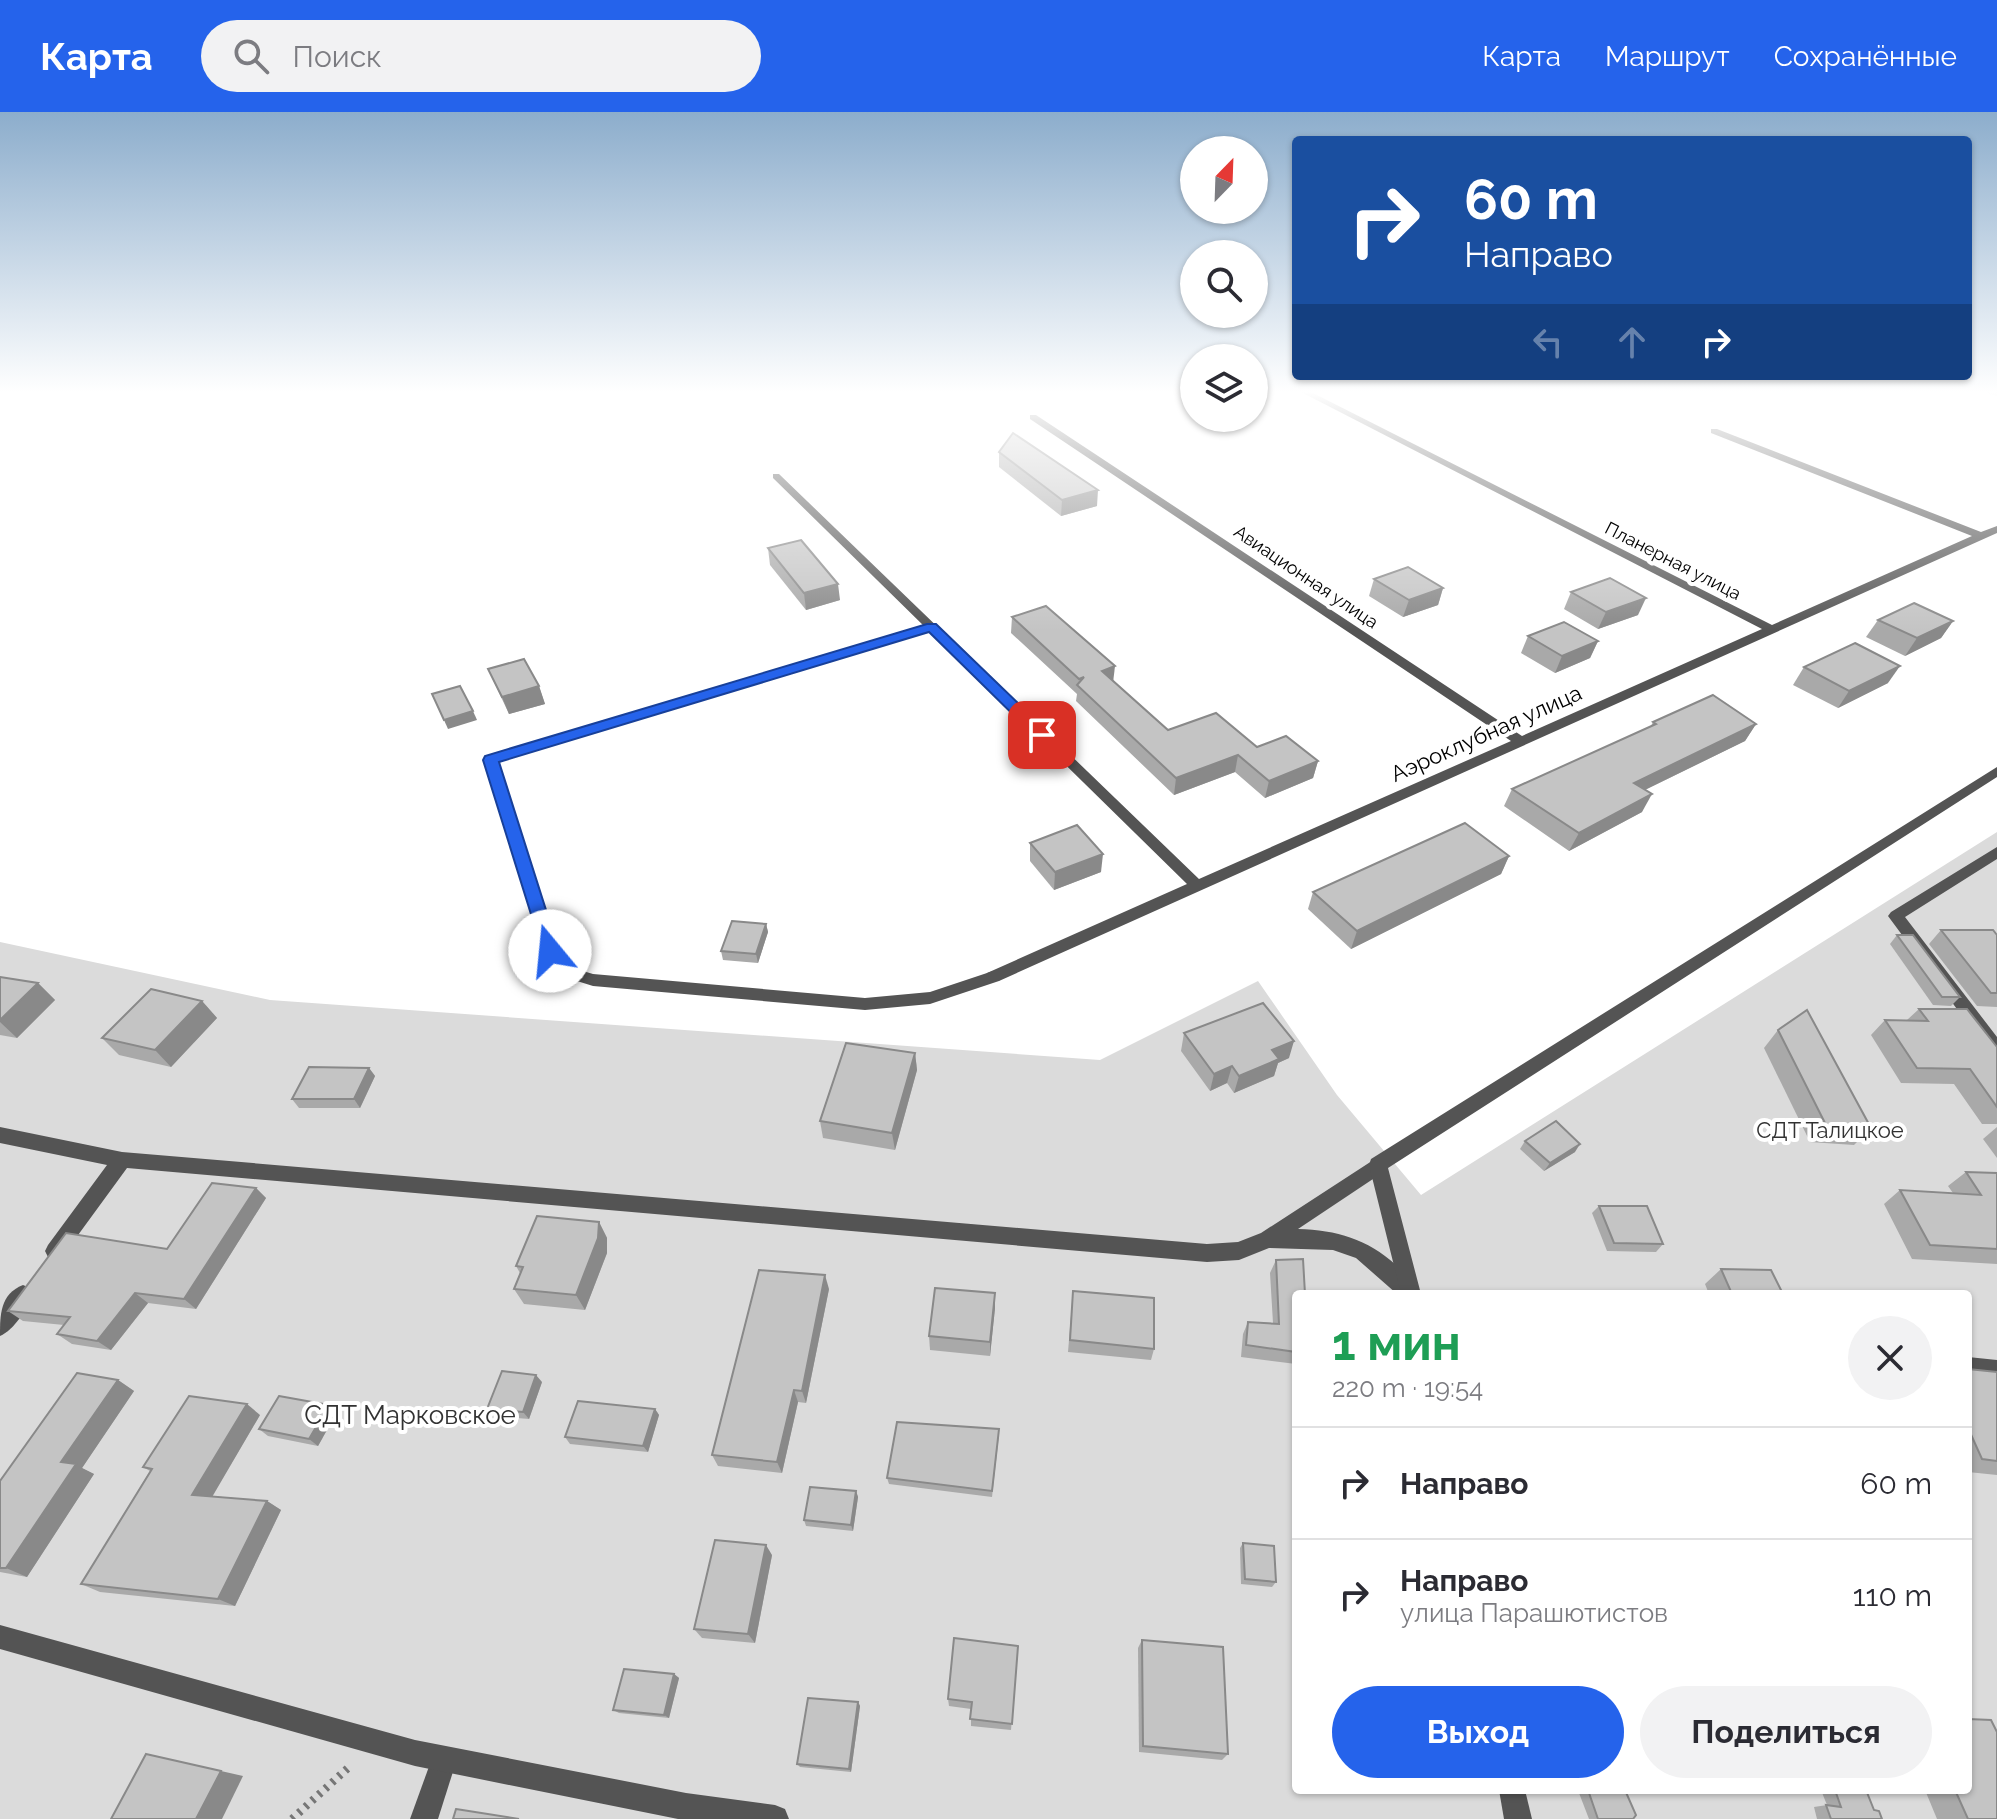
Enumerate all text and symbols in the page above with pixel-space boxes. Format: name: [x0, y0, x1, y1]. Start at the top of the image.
search box: [201, 20, 761, 92]
text: Карта: [40, 34, 153, 79]
icon: search: [229, 34, 273, 78]
text: Поиск: [293, 39, 382, 74]
text: Карта: [1482, 40, 1561, 73]
text: Маршрут: [1605, 40, 1730, 73]
text: Сохранённые: [1774, 40, 1957, 73]
north arrow: [1180, 136, 1268, 224]
map controls: [1180, 136, 1268, 432]
text: 60 m: [1464, 166, 1598, 232]
icon: right: [1332, 168, 1436, 272]
text: Направо: [1464, 233, 1613, 275]
button: search: [1180, 240, 1268, 328]
icon: left: [1526, 320, 1570, 364]
icon: ahead: [1610, 320, 1654, 364]
icon: right: [1694, 320, 1738, 364]
button: layers: [1180, 344, 1268, 432]
street label: Планерная улица: [1602, 517, 1745, 604]
street label: Авиационная улица: [1230, 521, 1382, 633]
street label: Аэроклубная улица: [1386, 679, 1586, 787]
pin: [1008, 701, 1076, 769]
icon: arrive: [1020, 713, 1064, 757]
position arrow: [508, 909, 592, 993]
park label: СДТ Талицкое: [1756, 1117, 1904, 1143]
text: 1 мин: [1332, 1315, 1461, 1371]
button: close: [1848, 1316, 1932, 1400]
text: 220 m · 19:54: [1332, 1373, 1483, 1403]
park label: СДТ Марковское: [304, 1400, 516, 1430]
icon: right: [1332, 1461, 1376, 1505]
text: Направо: [1400, 1466, 1529, 1501]
text: 60 m: [1860, 1466, 1932, 1501]
text: Направо: [1400, 1563, 1529, 1598]
icon: right: [1332, 1573, 1376, 1617]
text: 110 m: [1853, 1578, 1932, 1613]
text: улица Парашютистов: [1400, 1598, 1668, 1628]
button: Выход: [1332, 1686, 1624, 1778]
button: Поделиться: [1640, 1686, 1932, 1778]

